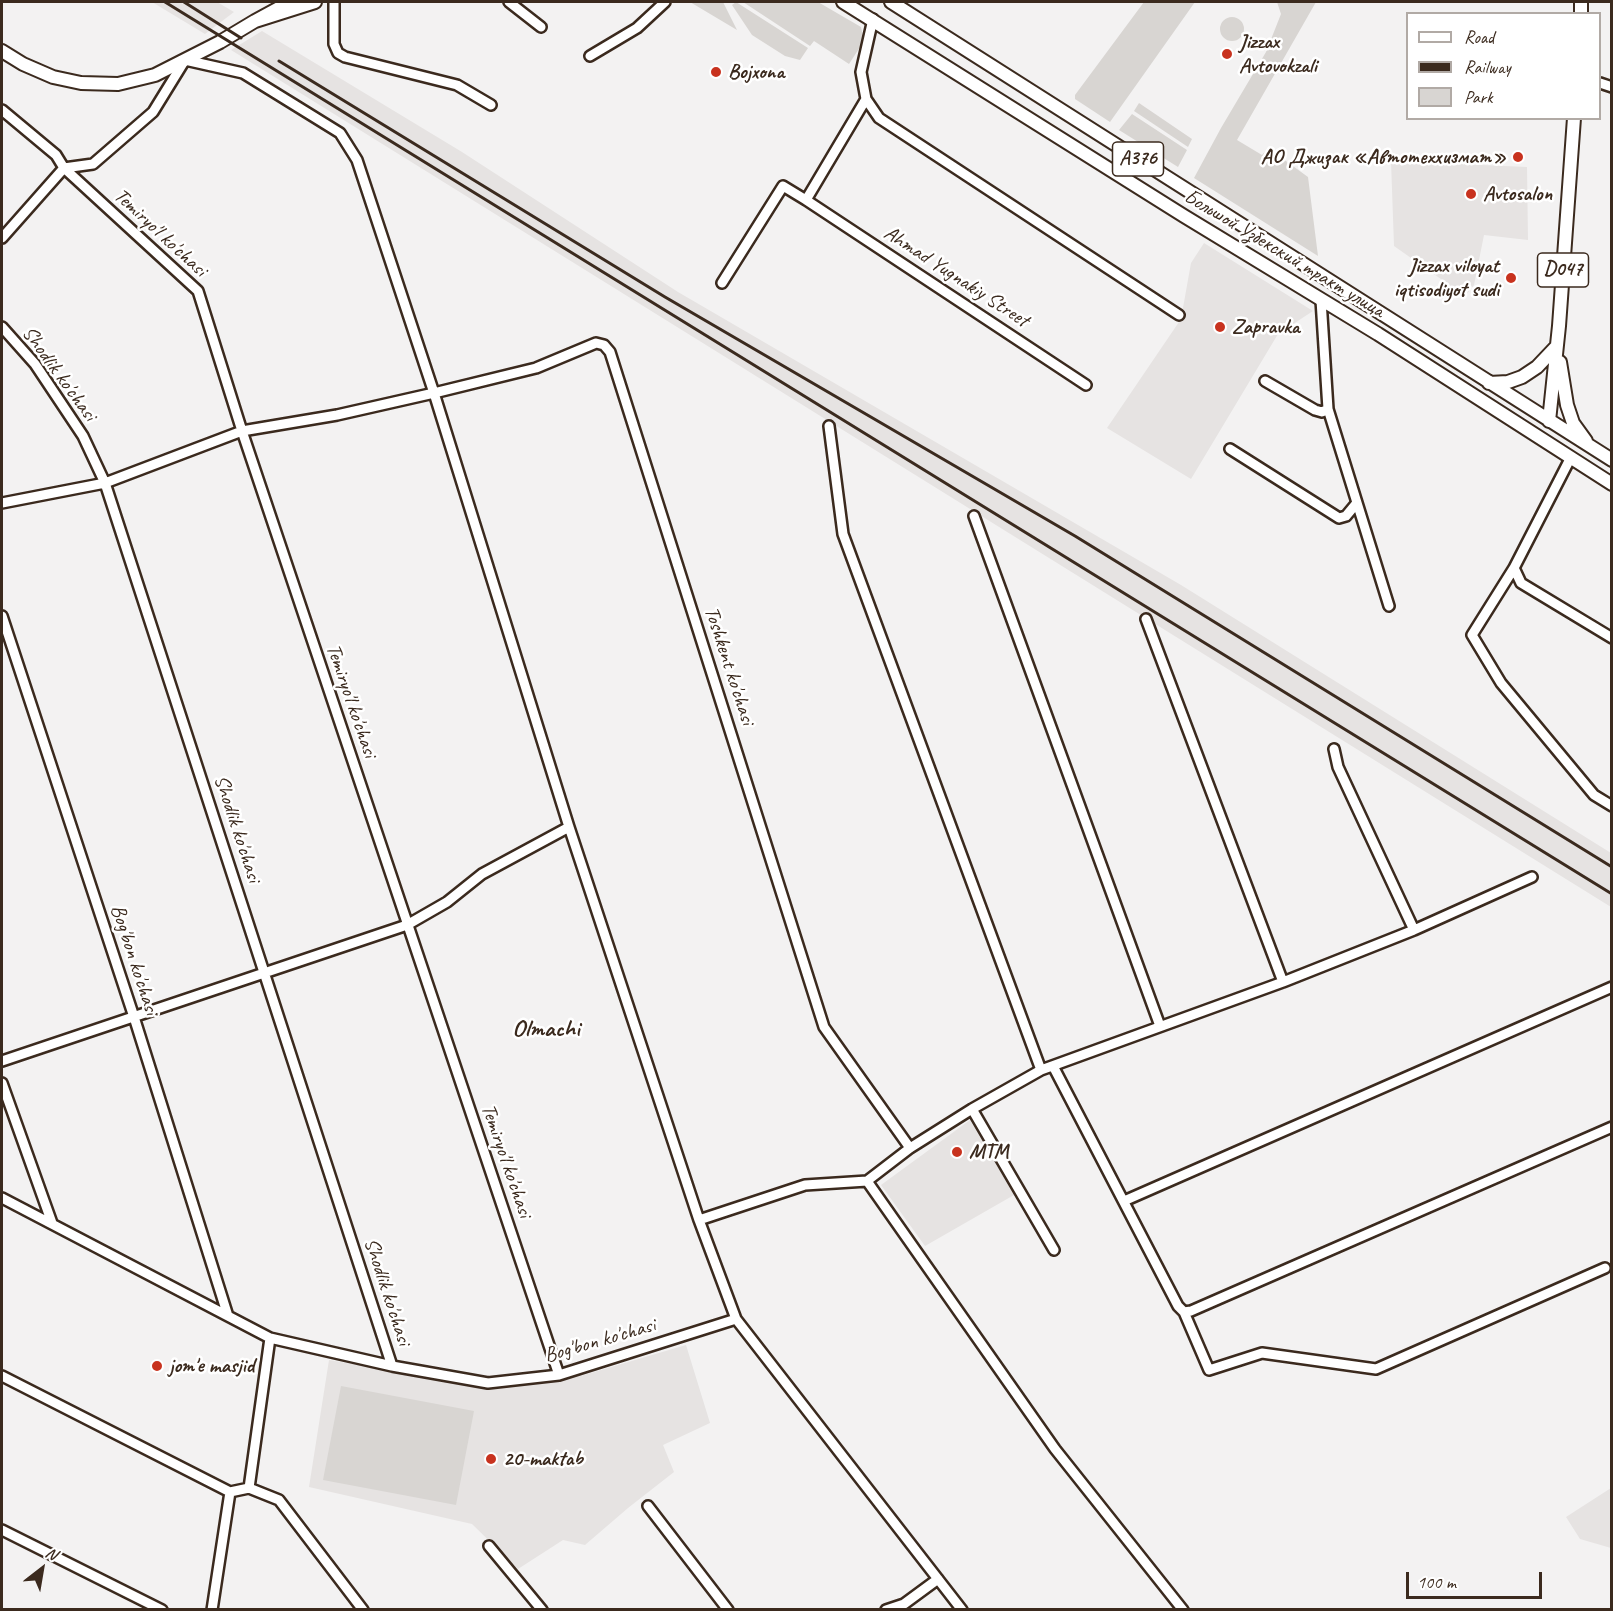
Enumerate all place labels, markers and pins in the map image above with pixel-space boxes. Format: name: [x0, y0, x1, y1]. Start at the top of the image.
place label: Jizzax Avtovokzali: [1239, 29, 1317, 79]
marker: Jizzax Avtovokzali: [1220, 47, 1234, 61]
place label: Bojxona: [728, 59, 784, 85]
marker: Bojxona: [709, 65, 723, 79]
place label: АО Джизак «Автотеххизмат»: [1261, 144, 1506, 170]
marker: АО Джизак «Автотеххизмат»: [1511, 150, 1525, 164]
place label: Avtosalon: [1483, 181, 1552, 207]
marker: Avtosalon: [1464, 187, 1478, 201]
place label: Jizzax viloyat iqtisodiyot sudi: [1394, 253, 1499, 303]
marker: Jizzax viloyat iqtisodiyot sudi: [1504, 271, 1518, 285]
place label: Zapravka: [1232, 314, 1300, 340]
marker: Zapravka: [1213, 320, 1227, 334]
place label: MTM: [969, 1139, 1009, 1165]
marker: MTM: [950, 1145, 964, 1159]
place label: jom'e masjid: [169, 1353, 254, 1379]
marker: jom'e masjid: [150, 1359, 164, 1373]
place label: 20-maktab: [503, 1446, 583, 1472]
marker: 20-maktab: [484, 1452, 498, 1466]

